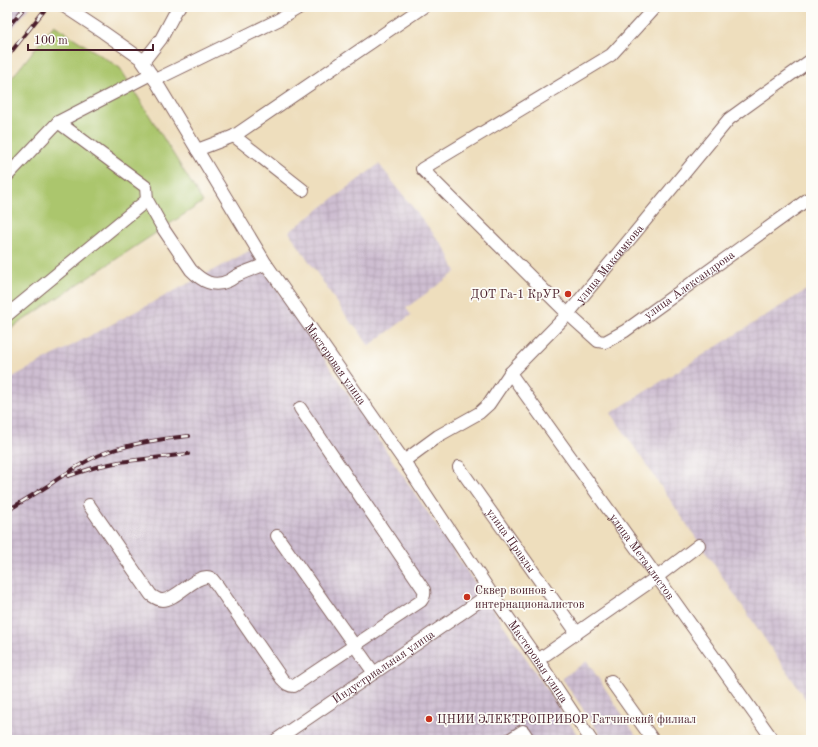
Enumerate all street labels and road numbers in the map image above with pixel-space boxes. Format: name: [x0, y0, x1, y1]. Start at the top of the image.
street label: улица Максимкова: [574, 223, 646, 306]
street label: улица Александрова: [642, 249, 737, 322]
street label: Мастеровая улица: [302, 321, 368, 407]
street label: улица Правды: [484, 507, 537, 575]
street label: улица Металлистов: [606, 512, 676, 602]
street label: Мастеровая улица: [505, 619, 570, 705]
street label: Индустриальная улица: [331, 628, 437, 707]

